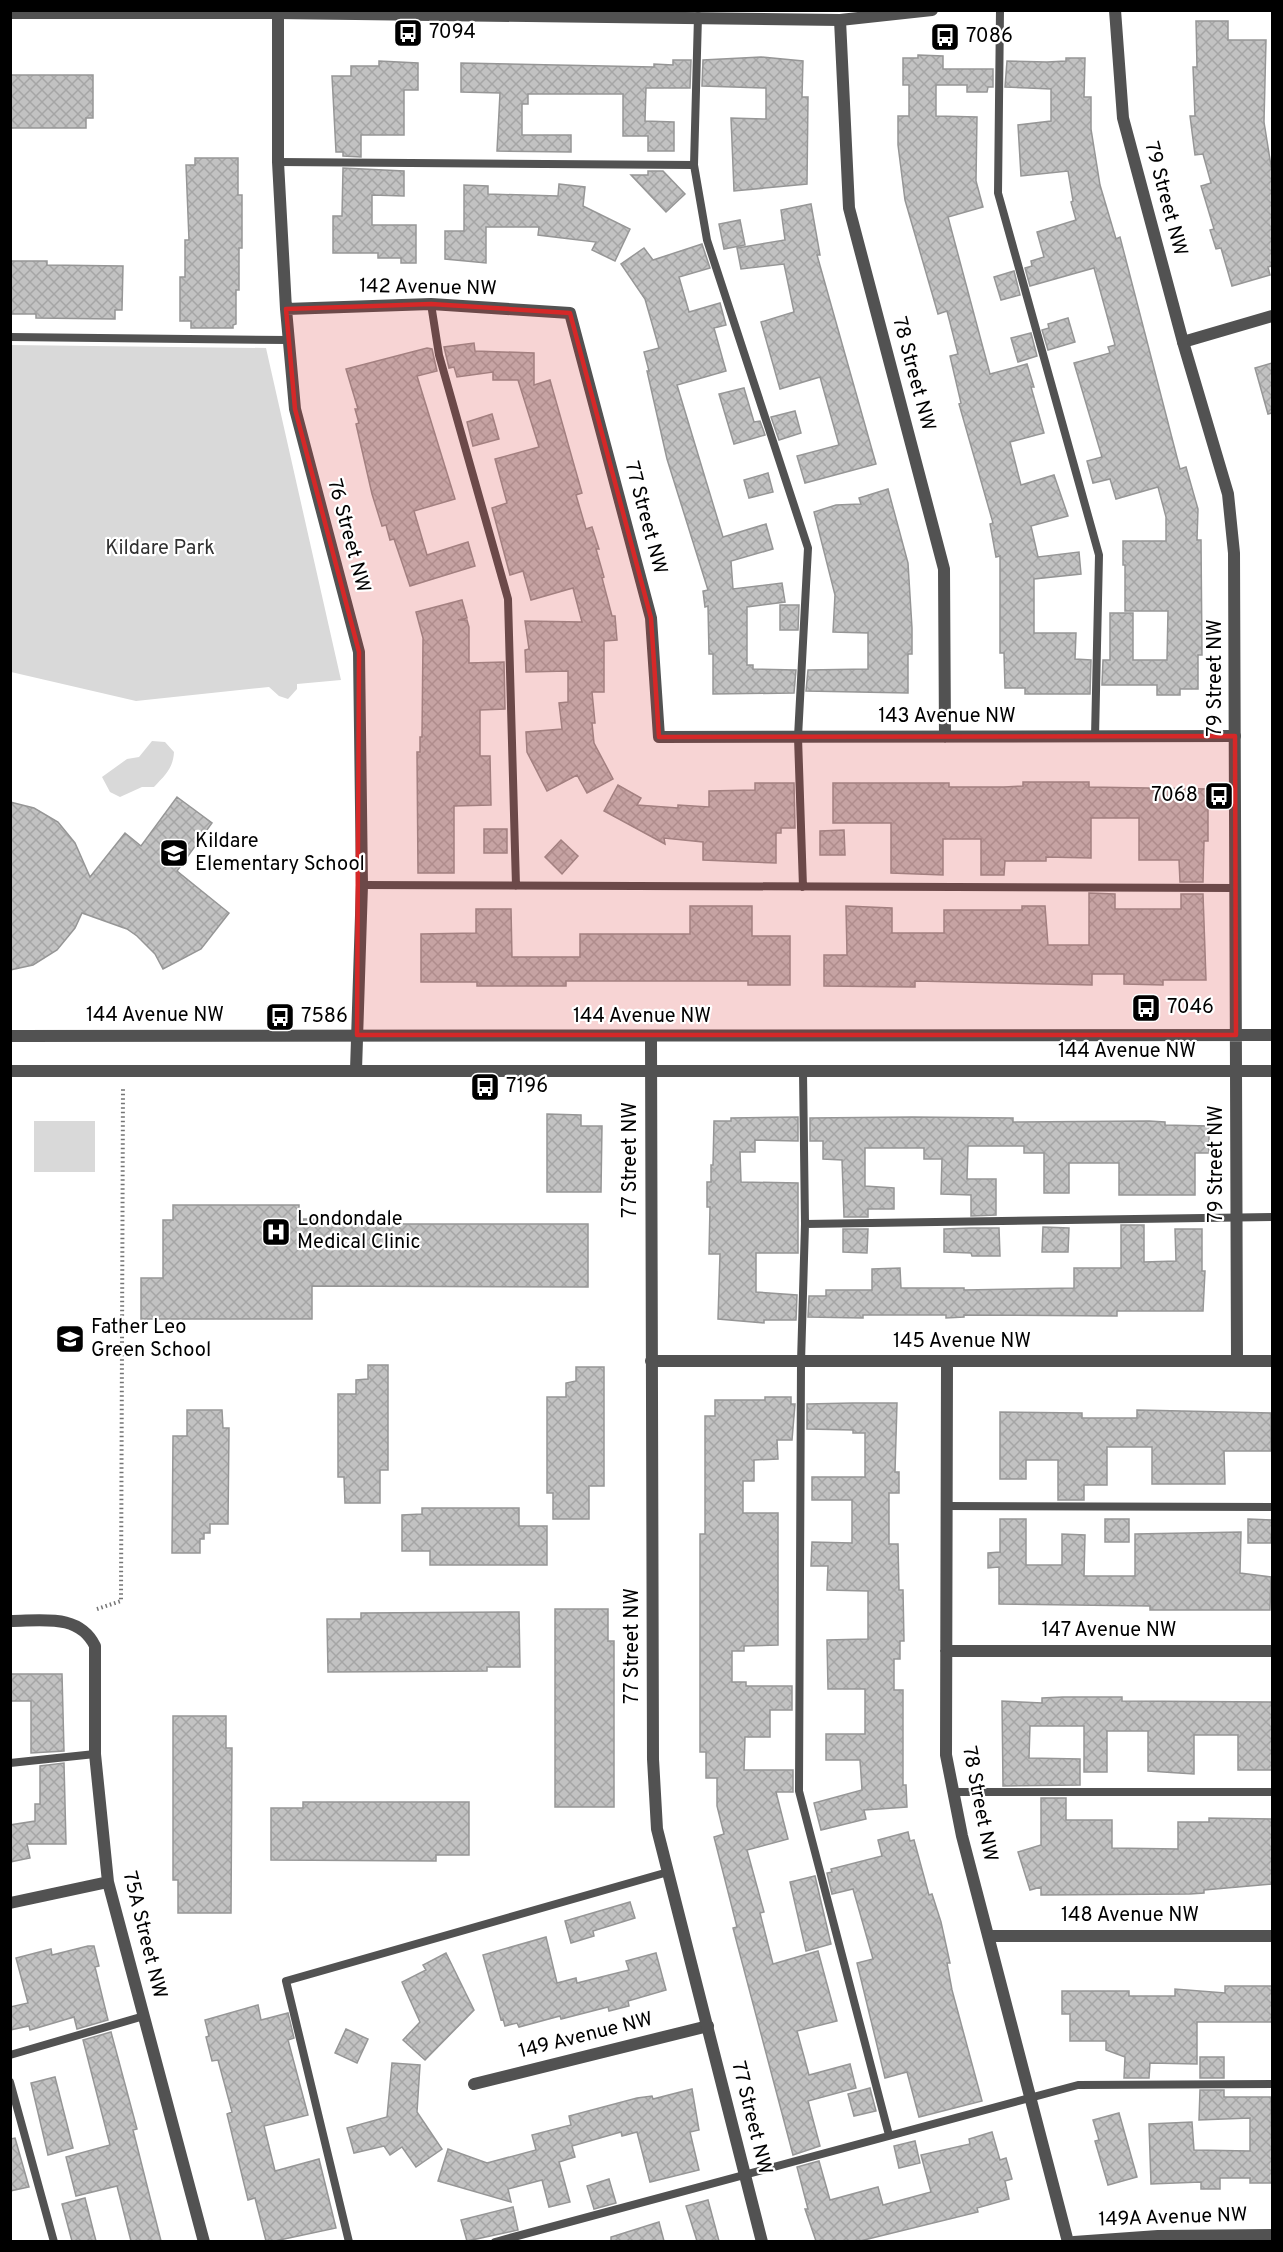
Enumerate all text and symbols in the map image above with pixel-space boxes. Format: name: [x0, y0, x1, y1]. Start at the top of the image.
bus stop icon: 7094: [392, 17, 424, 49]
place label: 7094: [429, 20, 476, 46]
bus stop icon: 7086: [929, 21, 961, 53]
place label: 7086: [966, 24, 1013, 50]
street label: 79 Street NW: [1137, 139, 1193, 259]
street label: 142 Avenue NW: [359, 274, 497, 302]
street label: 78 Street NW: [885, 314, 941, 434]
street label: 77 Street NW: [617, 459, 673, 577]
street label: 76 Street NW: [320, 476, 376, 596]
park label: Kildare Park: [105, 536, 215, 562]
street label: 79 Street NW: [1203, 619, 1229, 737]
street label: 143 Avenue NW: [878, 704, 1016, 730]
bus stop icon: 7068: [1203, 780, 1235, 812]
place label: 7068: [1151, 783, 1198, 809]
place label: Kildare Elementary School: [195, 829, 365, 878]
school or university icon: Kildare Elementary School: [158, 837, 190, 869]
bus stop icon: 7046: [1130, 992, 1162, 1024]
place label: 7046: [1167, 995, 1214, 1021]
bus stop icon: 7586: [264, 1001, 296, 1033]
street label: 144 Avenue NW: [86, 1003, 224, 1029]
place label: 7586: [301, 1004, 348, 1030]
street label: 144 Avenue NW: [573, 1004, 711, 1030]
street label: 144 Avenue NW: [1058, 1039, 1196, 1065]
bus stop icon: 7196: [469, 1071, 501, 1103]
place label: 7196: [506, 1074, 548, 1100]
street label: 77 Street NW: [618, 1102, 644, 1218]
street label: 79 Street NW: [1204, 1105, 1230, 1223]
place label: Londondale Medical Clinic: [297, 1207, 420, 1256]
hospital icon: Londondale Medical Clinic: [260, 1216, 292, 1248]
place label: Father Leo Green School: [91, 1315, 211, 1364]
school or university icon: Father Leo Green School: [54, 1323, 86, 1355]
street label: 145 Avenue NW: [893, 1329, 1031, 1355]
street label: 77 Street NW: [620, 1588, 646, 1704]
street label: 147 Avenue NW: [1041, 1618, 1177, 1644]
street label: 78 Street NW: [955, 1744, 1003, 1864]
street label: 75A Street NW: [116, 1869, 172, 2001]
street label: 148 Avenue NW: [1061, 1903, 1199, 1929]
street label: 149 Avenue NW: [516, 2007, 656, 2065]
street label: 77 Street NW: [724, 2059, 778, 2177]
street label: 149A Avenue NW: [1098, 2202, 1248, 2234]

